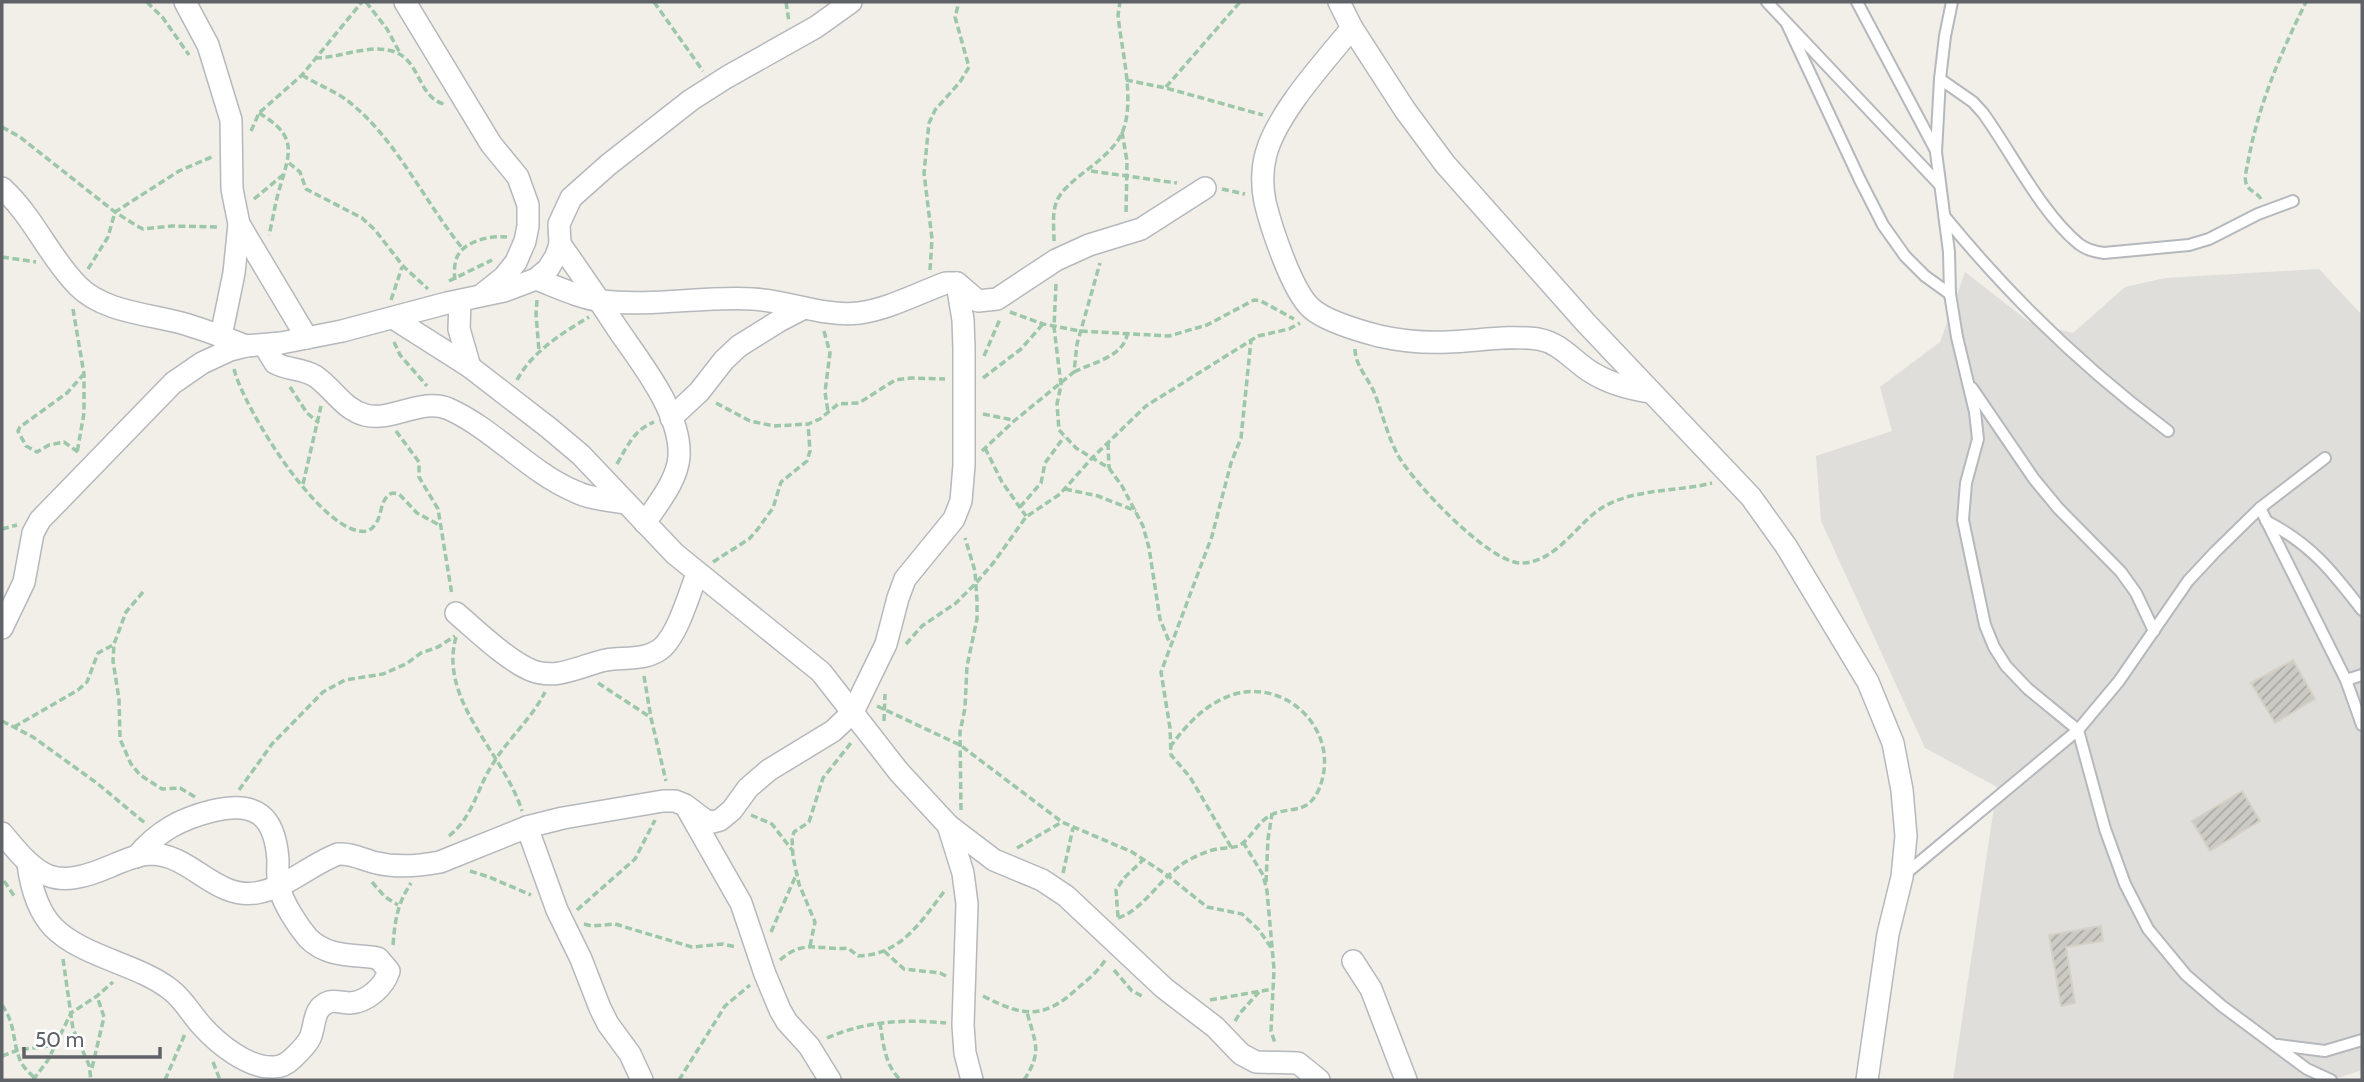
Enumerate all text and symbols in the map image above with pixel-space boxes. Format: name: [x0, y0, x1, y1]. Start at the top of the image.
scale bar: [24, 1016, 161, 1060]
text: 50 m: [35, 1027, 84, 1052]

